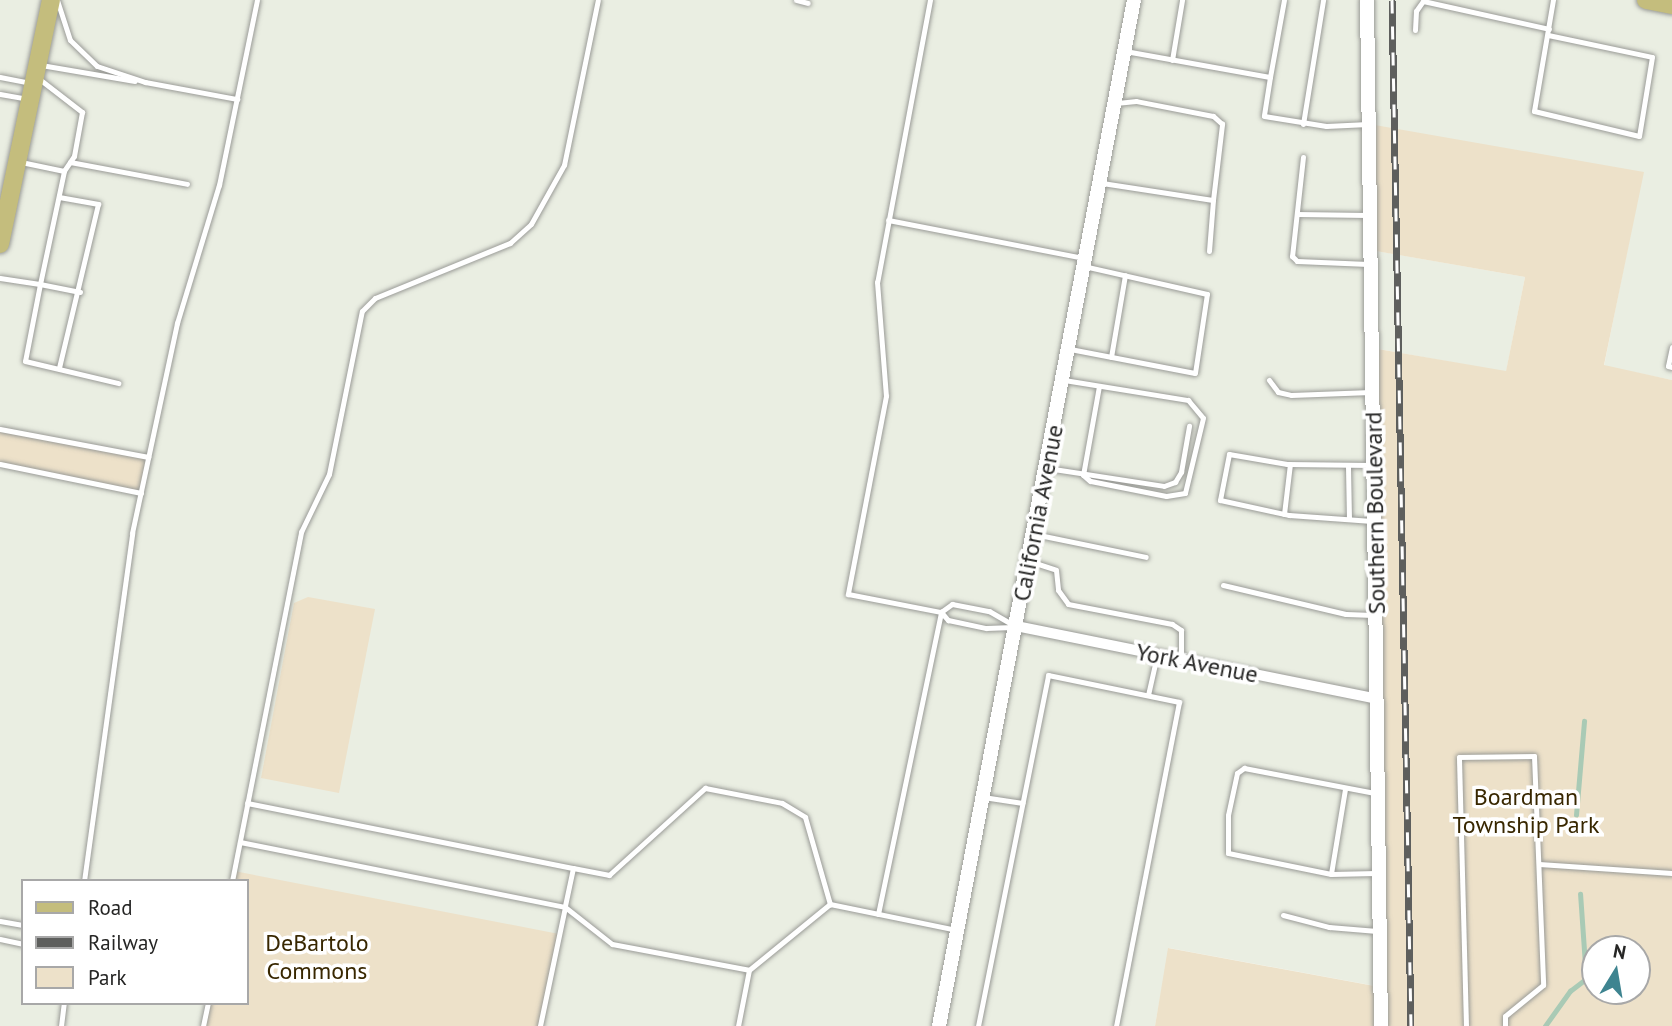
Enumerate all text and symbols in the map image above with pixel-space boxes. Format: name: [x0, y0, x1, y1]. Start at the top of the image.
street label: Southern Boulevard: [1359, 411, 1391, 615]
street label: California Avenue: [1007, 422, 1069, 604]
street label: York Avenue: [1133, 637, 1261, 689]
park label: Boardman Township Park: [1453, 783, 1599, 839]
legend: [21, 879, 248, 1005]
text: Road: [88, 894, 132, 921]
text: Railway: [88, 929, 158, 956]
park label: DeBartolo Commons: [265, 929, 369, 985]
north arrow: [1581, 935, 1651, 1005]
text: N: [1611, 938, 1628, 964]
text: Park: [88, 964, 127, 991]

